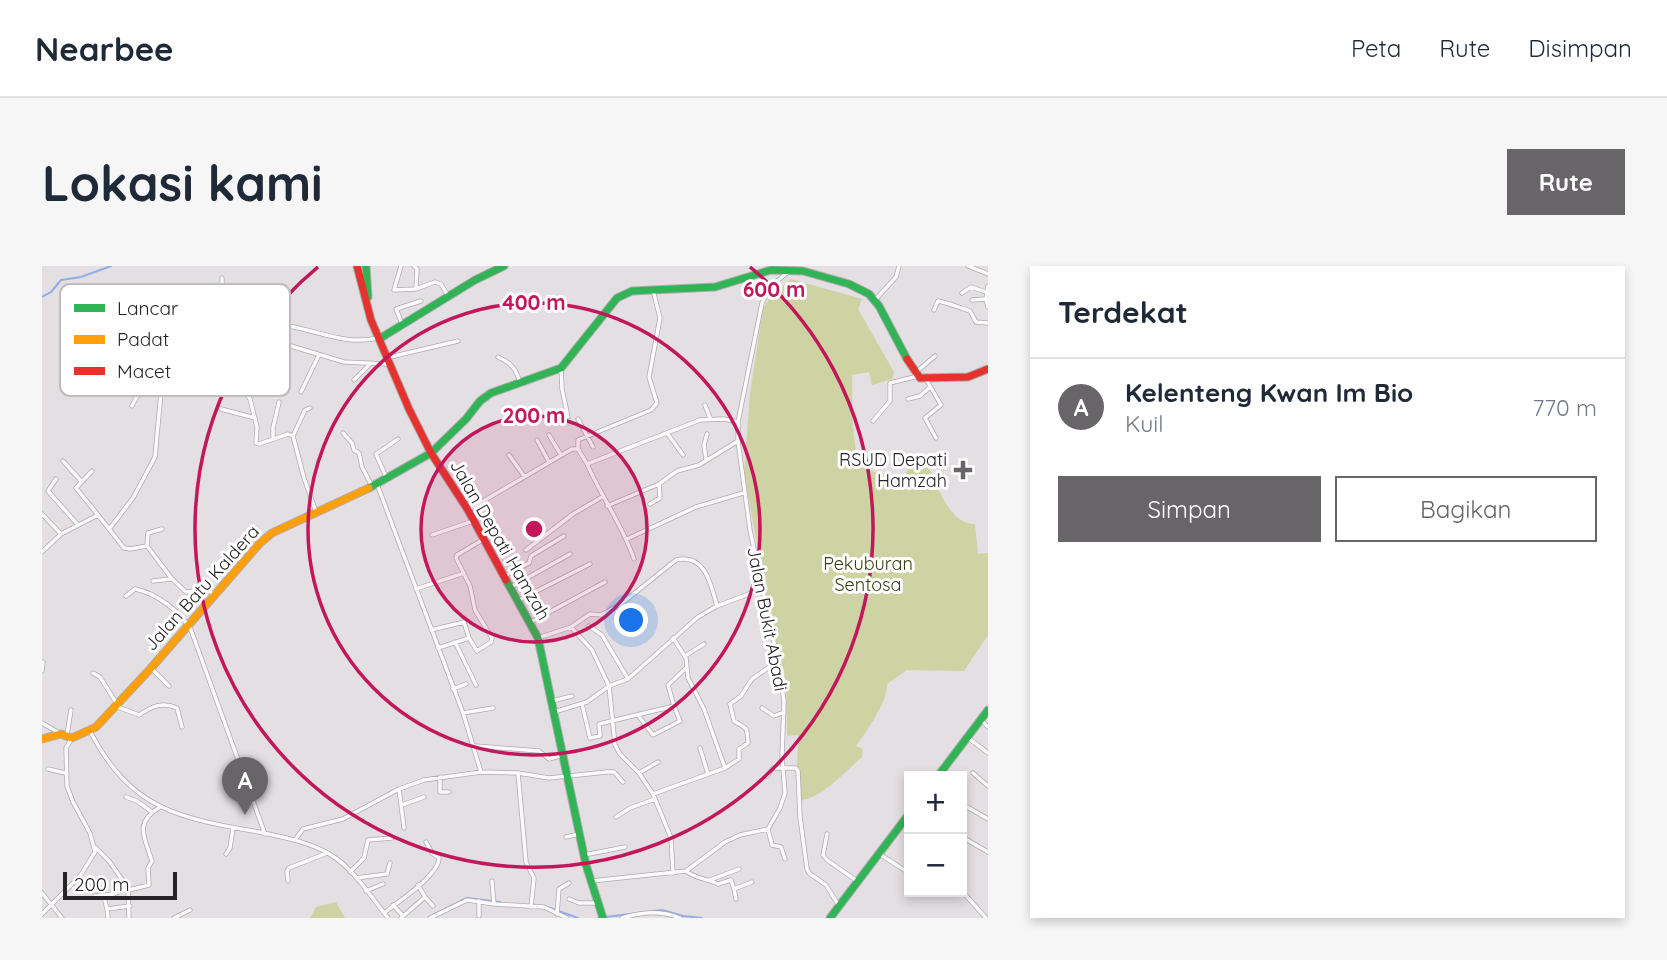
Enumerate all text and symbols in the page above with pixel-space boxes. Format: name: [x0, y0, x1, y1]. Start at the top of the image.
text: Nearbee: [35, 28, 174, 69]
text: Peta: [1351, 33, 1401, 63]
text: Rute: [1439, 33, 1490, 63]
text: Disimpan: [1528, 33, 1632, 63]
button: Rute: [1507, 149, 1625, 215]
text: Lokasi kami: [42, 152, 323, 213]
text: 600 m: [743, 276, 805, 302]
legend: [60, 284, 290, 396]
text: 400 m: [502, 289, 566, 315]
text: Terdekat: [1058, 293, 1188, 331]
text: Lancar: [117, 296, 179, 320]
text: Padat: [117, 327, 169, 351]
text: Macet: [117, 359, 171, 383]
text: Kelenteng Kwan Im Bio: [1125, 376, 1413, 409]
text: A: [1074, 393, 1088, 422]
text: 770 m: [1532, 393, 1597, 422]
text: 200 m: [503, 402, 565, 428]
text: Kuil: [1125, 409, 1164, 438]
place label: RSUD Depati Hamzah: [839, 448, 947, 492]
street label: Jalan Depati Hamzah: [445, 455, 556, 624]
marker: RSUD Depati Hamzah: [953, 460, 973, 480]
button: Simpan: [1058, 476, 1321, 542]
button: Bagikan: [1335, 476, 1597, 542]
centre of rings: [522, 517, 546, 541]
street label: Jalan Batu Kaldera: [139, 520, 264, 655]
street label: Jalan Bukit Abadi: [742, 545, 793, 693]
park label: Pekuburan Sentosa: [823, 552, 913, 596]
your location: [614, 603, 648, 637]
pin: A: [222, 757, 268, 815]
map controls: [904, 771, 967, 897]
button: +: [904, 771, 967, 834]
button: −: [904, 834, 967, 897]
scale bar: [63, 869, 177, 901]
text: 200 m: [74, 872, 130, 896]

